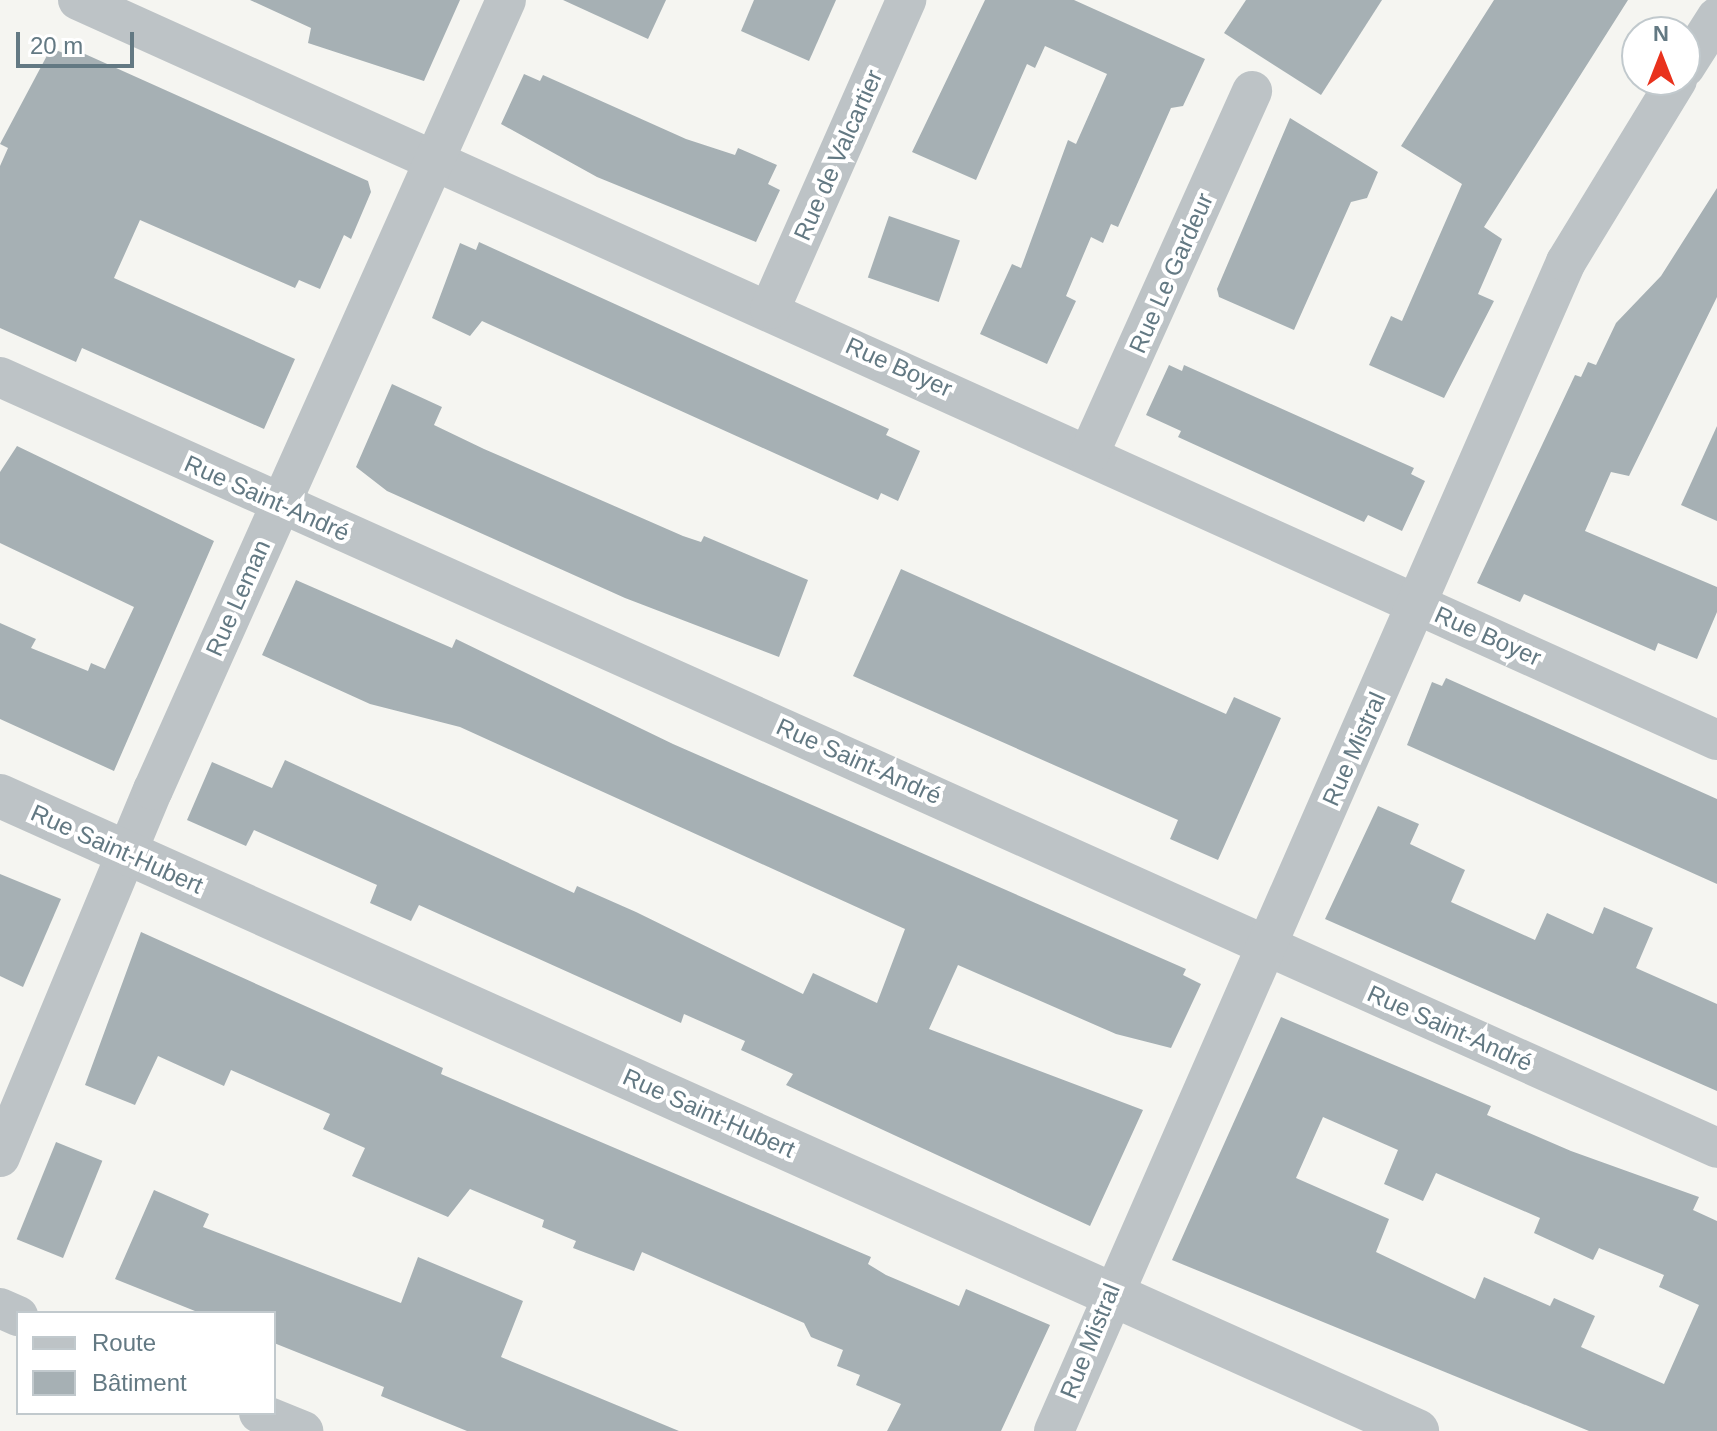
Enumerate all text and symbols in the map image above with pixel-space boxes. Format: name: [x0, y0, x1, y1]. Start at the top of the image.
scale bar: [20, 16, 138, 66]
north arrow: [1621, 16, 1701, 96]
text: N: [1653, 21, 1669, 46]
text: 20 m: [30, 32, 83, 59]
street label: Rue de Valcartier: [787, 65, 889, 245]
street label: Rue Le Gardeur: [1123, 189, 1219, 357]
street label: Rue Boyer: [841, 331, 957, 403]
street label: Rue Saint-André: [180, 449, 354, 547]
street label: Rue Leman: [200, 535, 276, 661]
street label: Rue Boyer: [1430, 600, 1546, 672]
street label: Rue Mistral: [1316, 688, 1392, 810]
street label: Rue Saint-André: [772, 712, 946, 810]
street label: Rue Saint-Hubert: [26, 798, 208, 900]
street label: Rue Saint-André: [1363, 979, 1537, 1077]
street label: Rue Saint-Hubert: [618, 1062, 800, 1164]
street label: Rue Mistral: [1054, 1279, 1126, 1403]
legend: [16, 1311, 276, 1415]
text: Route: [92, 1329, 156, 1356]
text: Bâtiment: [92, 1369, 187, 1396]

